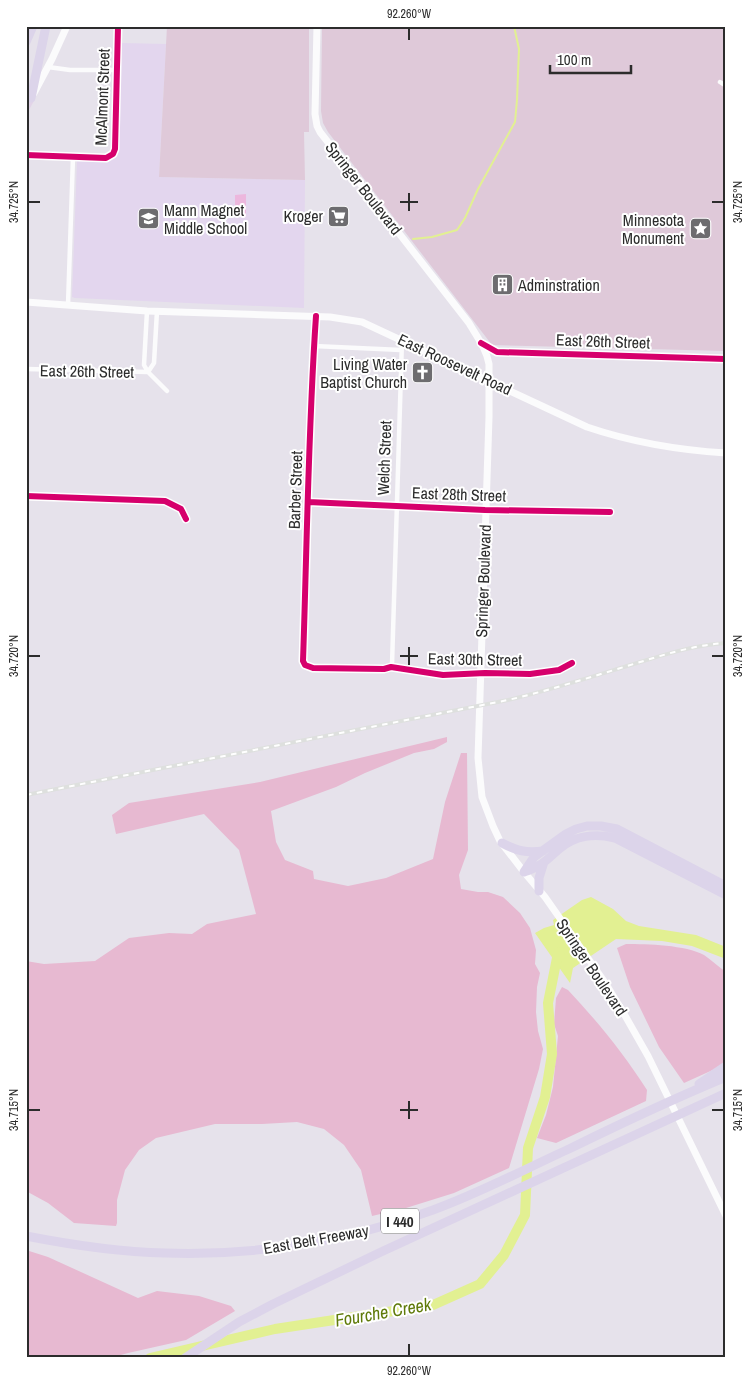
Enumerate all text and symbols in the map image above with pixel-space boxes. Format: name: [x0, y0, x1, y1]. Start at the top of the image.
text: 92.260°W: [387, 6, 432, 22]
scale bar: [550, 42, 631, 74]
street label: McAlmont Street: [89, 48, 115, 146]
text: 100 m: [557, 49, 591, 70]
street label: Springer Boulevard: [321, 137, 407, 239]
text: 34.725°N: [6, 181, 22, 223]
text: 34.725°N: [730, 181, 746, 223]
place label: Mann Magnet Middle School: [164, 199, 247, 239]
supermarket icon: Kroger: [327, 204, 351, 228]
place label: Kroger: [284, 205, 324, 227]
school or university icon: Mann Magnet Middle School: [136, 207, 160, 231]
place label: Minnesota Monument: [622, 209, 685, 249]
place icon: Minnesota Monument: [688, 217, 712, 241]
building icon: Adminstration: [490, 273, 514, 297]
place label: Adminstration: [517, 274, 600, 296]
street label: East Roosevelt Road: [394, 328, 516, 400]
street label: East 26th Street: [556, 328, 651, 354]
place label: Living Water Baptist Church: [320, 353, 408, 393]
street label: East 26th Street: [40, 359, 135, 383]
church icon: Living Water Baptist Church: [411, 361, 435, 385]
street label: Welch Street: [372, 420, 396, 496]
street label: Barber Street: [283, 450, 307, 529]
street label: East 28th Street: [412, 481, 507, 507]
street label: Springer Boulevard: [470, 524, 496, 638]
text: 34.720°N: [6, 635, 22, 677]
text: 34.720°N: [730, 635, 746, 677]
street label: East 30th Street: [428, 647, 523, 671]
street label: Springer Boulevard: [551, 914, 633, 1020]
text: 34.715°N: [6, 1089, 22, 1131]
text: 34.715°N: [730, 1089, 746, 1131]
road number: I 440: [381, 1208, 419, 1234]
street label: East Belt Freeway: [262, 1219, 371, 1259]
water label: Fourche Creek: [333, 1291, 434, 1333]
text: 92.260°W: [387, 1363, 432, 1379]

